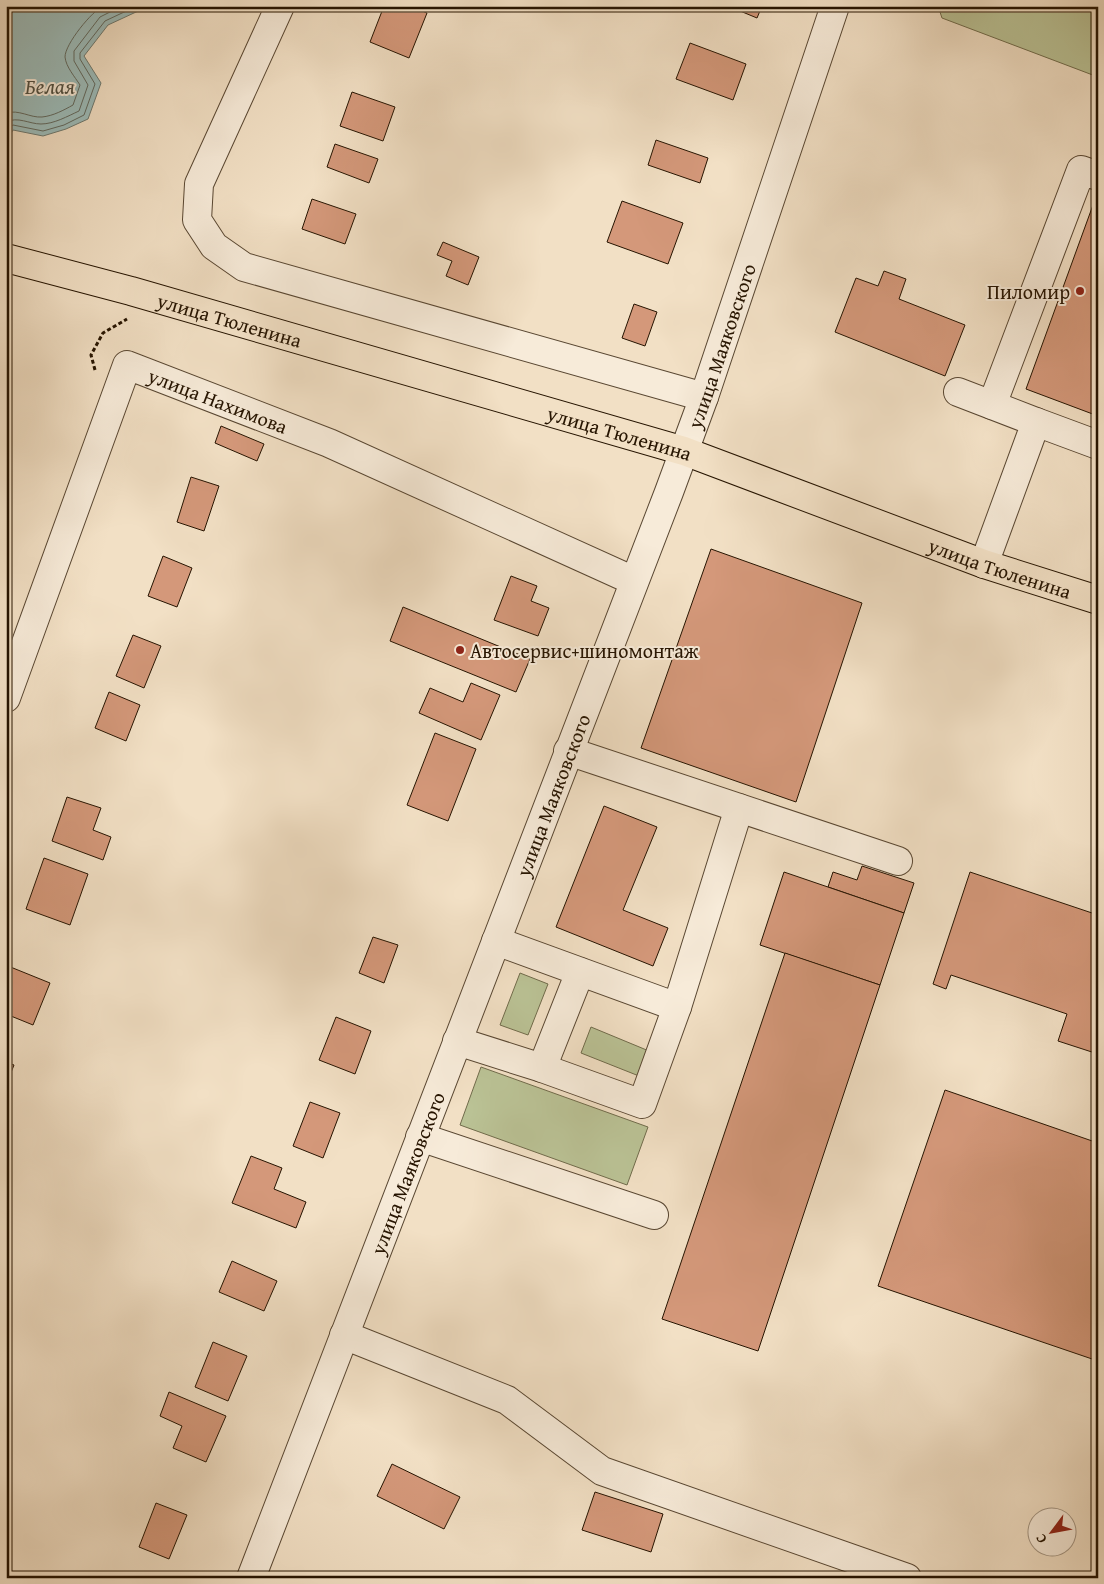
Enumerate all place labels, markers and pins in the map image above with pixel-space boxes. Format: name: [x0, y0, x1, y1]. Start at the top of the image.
place label: Пиломир: [987, 277, 1070, 306]
marker: Пиломир: [1074, 285, 1086, 297]
place label: Автосервис+шиномонтаж: [470, 636, 699, 665]
marker: Автосервис+шиномонтаж: [454, 644, 466, 656]

